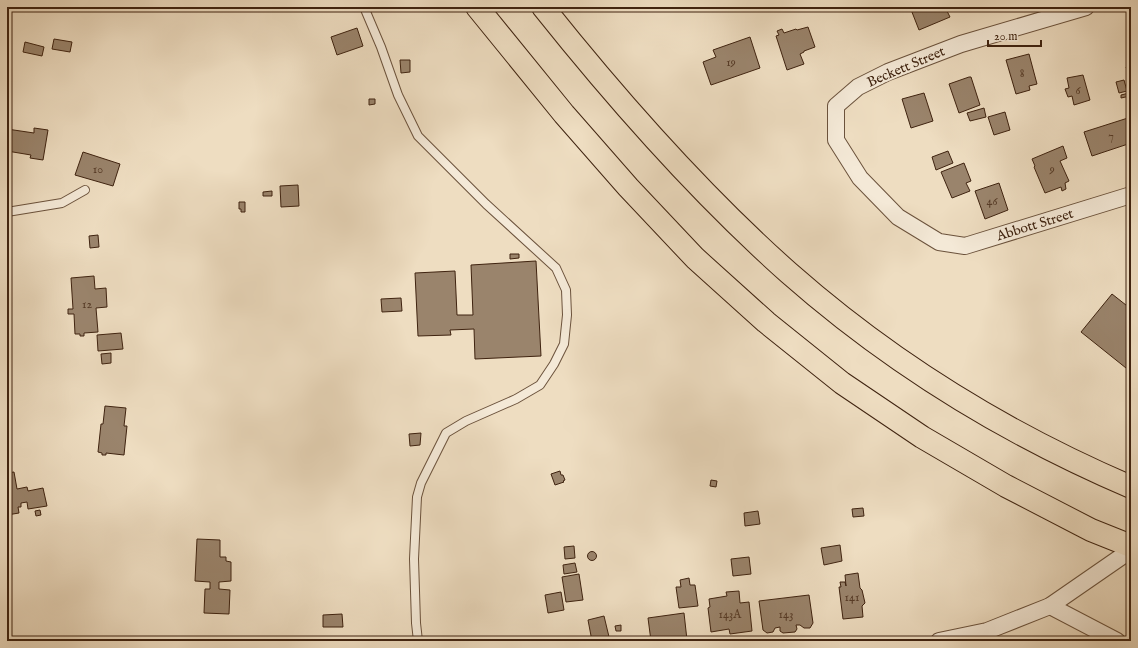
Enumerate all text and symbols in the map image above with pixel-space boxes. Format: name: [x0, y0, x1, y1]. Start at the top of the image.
scale bar: [988, 22, 1041, 48]
text: 20 m: [994, 29, 1017, 44]
street label: Beckett Street: [864, 42, 948, 91]
house number: 19: [726, 55, 736, 70]
house number: 8: [1020, 66, 1025, 81]
house number: 6: [1075, 83, 1081, 98]
house number: 7: [1108, 129, 1114, 144]
house number: 10: [93, 162, 103, 177]
house number: 9: [1048, 162, 1055, 177]
house number: 46: [987, 194, 998, 209]
street label: Abbott Street: [993, 205, 1076, 246]
house number: 12: [82, 297, 92, 312]
house number: 141: [845, 590, 859, 605]
house number: 143A: [719, 607, 742, 622]
house number: 143: [779, 607, 793, 622]

